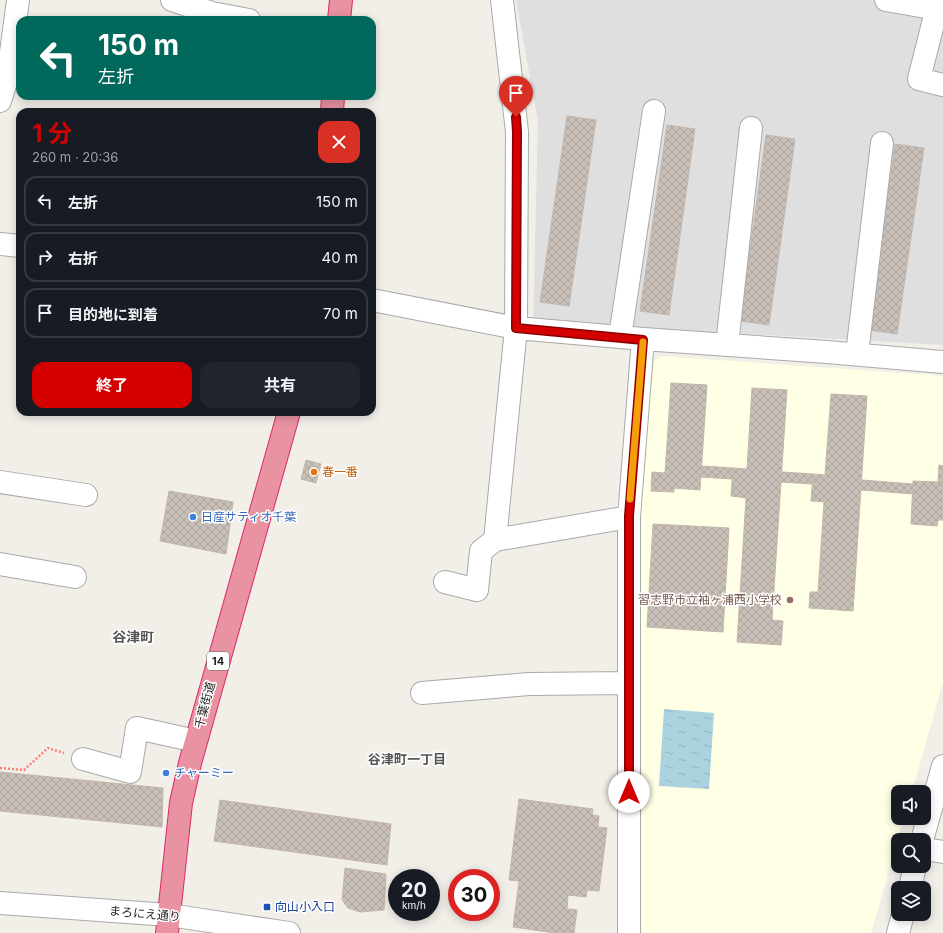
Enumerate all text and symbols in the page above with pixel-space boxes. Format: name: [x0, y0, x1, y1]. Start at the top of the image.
text: 150 m: [98, 28, 179, 62]
icon: left: [32, 32, 84, 84]
text: 左折: [98, 66, 134, 87]
pin: [499, 76, 533, 117]
icon: arrive: [505, 82, 527, 104]
text: 1 分: [32, 119, 72, 148]
button: close: [318, 121, 360, 163]
text: 260 m · 20:36: [32, 149, 118, 165]
icon: left: [34, 190, 56, 212]
text: 150 m: [316, 192, 358, 211]
text: 左折: [68, 193, 98, 212]
icon: right: [34, 246, 56, 268]
text: 40 m: [321, 248, 358, 267]
text: 右折: [68, 249, 98, 268]
icon: arrive: [34, 302, 56, 324]
text: 70 m: [323, 304, 358, 323]
text: 目的地に到着: [68, 305, 158, 324]
button: 終了: [32, 362, 192, 408]
button: 共有: [200, 362, 360, 408]
place label: 春一番: [322, 464, 358, 479]
marker: 春一番: [309, 467, 319, 477]
place label: 日産サティオ千葉: [201, 509, 296, 524]
marker: 日産サティオ千葉: [188, 512, 198, 522]
place label: 習志野市立袖ヶ浦西小学校: [638, 592, 782, 607]
marker: 習志野市立袖ヶ浦西小学校: [785, 595, 795, 605]
district label: 谷津町: [112, 628, 154, 645]
road number: 14: [207, 652, 229, 670]
street label: 千葉街道: [191, 680, 218, 730]
district label: 谷津町一丁目: [368, 751, 446, 767]
place label: チャーミー: [174, 765, 234, 780]
marker: チャーミー: [161, 768, 171, 778]
position arrow: [608, 771, 650, 813]
map controls: [891, 785, 931, 921]
button: sound: [891, 785, 931, 825]
button: search: [891, 833, 931, 873]
speed limit sign: 30: [448, 869, 500, 921]
text: 20: [401, 878, 427, 902]
button: layers: [891, 881, 931, 921]
place label: 向山小入口: [275, 899, 335, 914]
text: km/h: [402, 899, 426, 911]
marker: 向山小入口: [262, 902, 272, 912]
street label: まろにえ通り: [109, 903, 182, 924]

